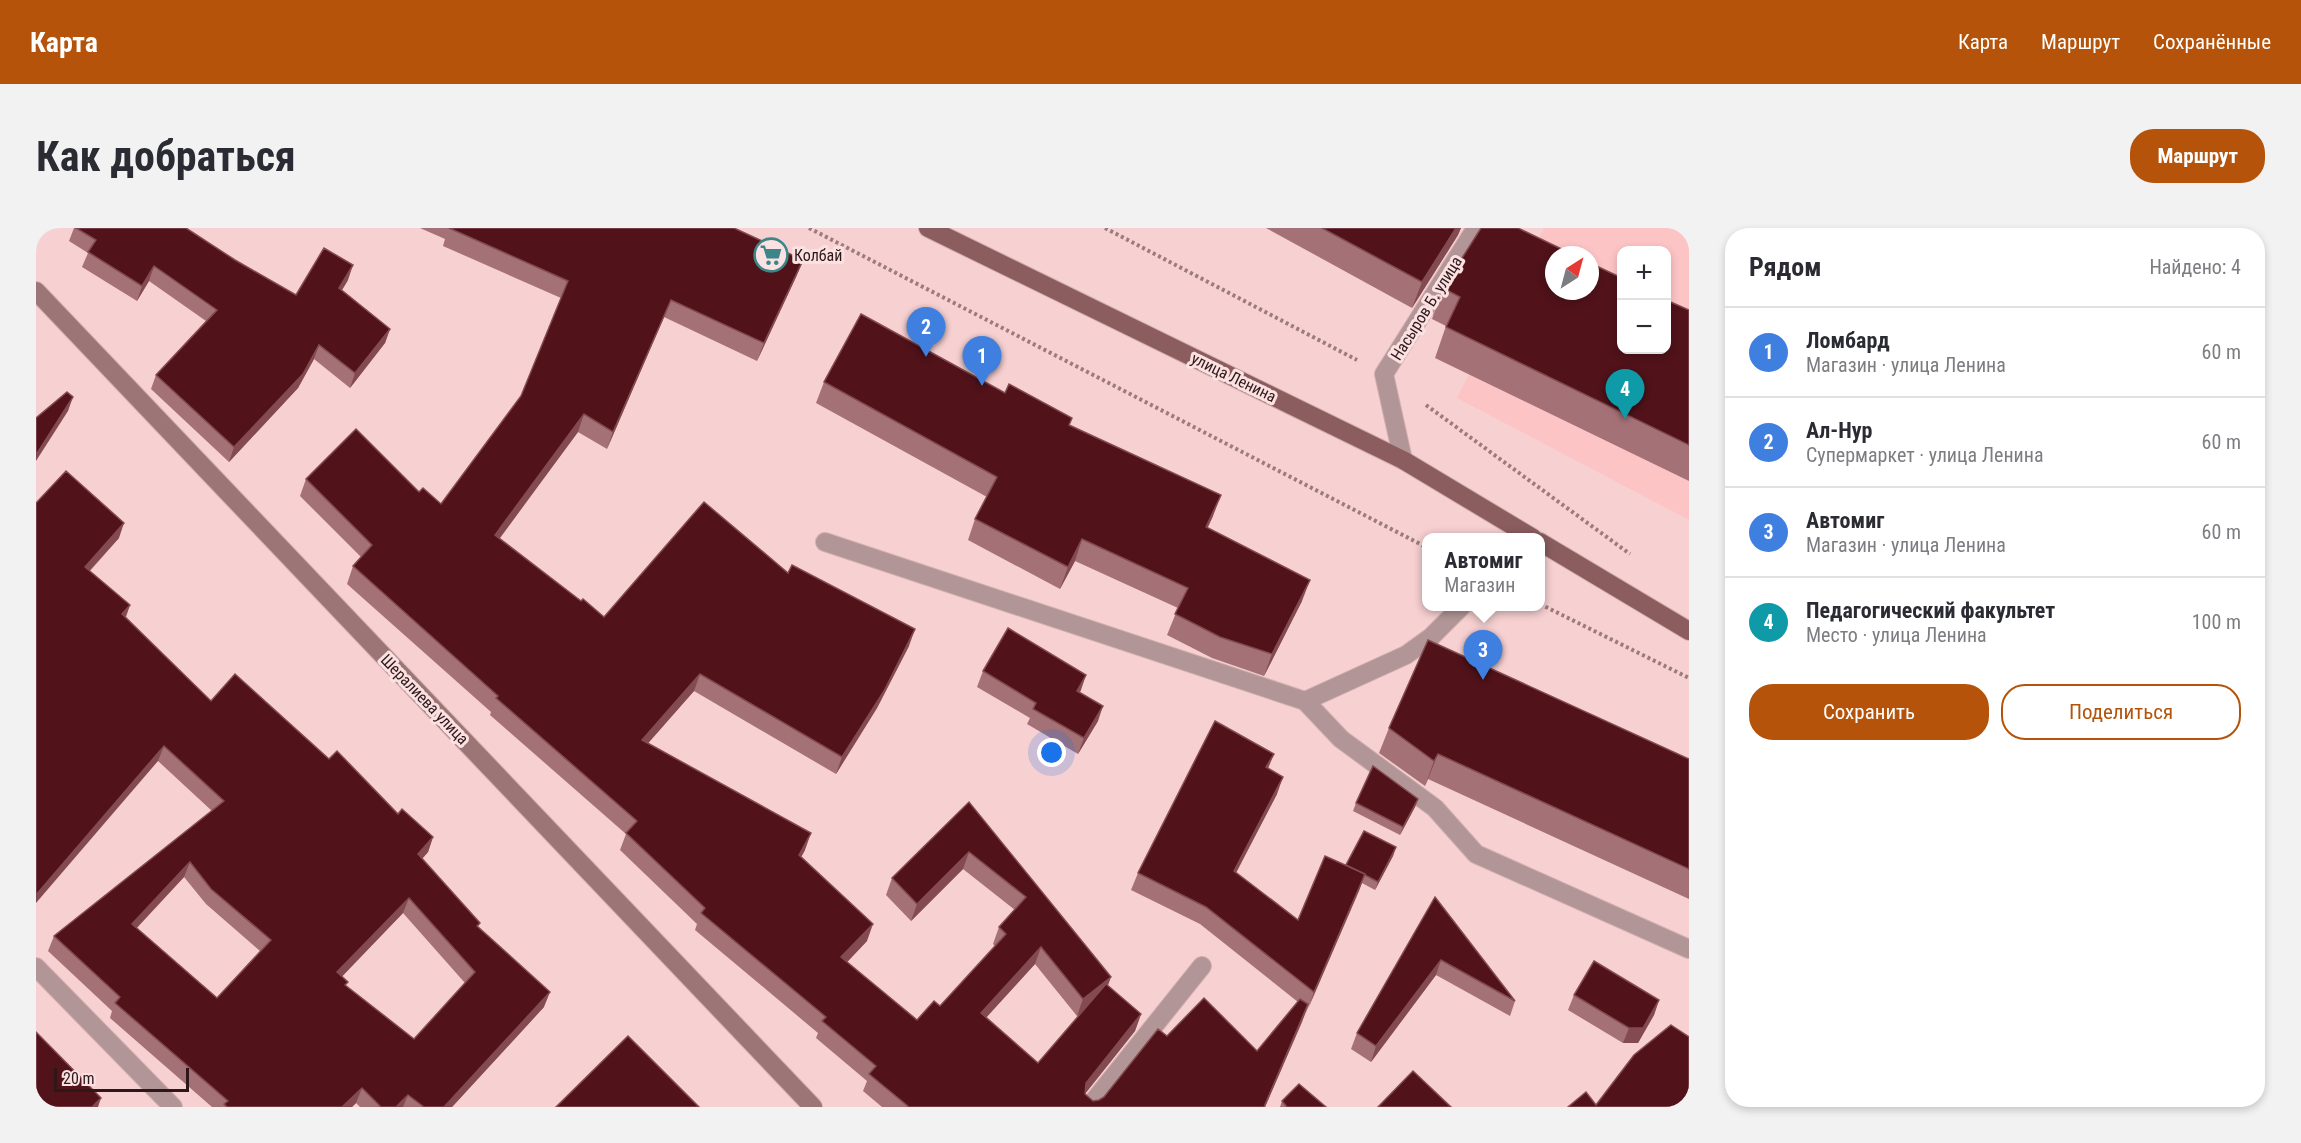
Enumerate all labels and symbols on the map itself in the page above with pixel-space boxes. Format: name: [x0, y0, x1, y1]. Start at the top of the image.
supermarket icon: Колбай: [753, 237, 789, 273]
place label: Колбай: [794, 246, 842, 265]
north arrow: [1545, 246, 1599, 300]
street label: Насыров Б. улица: [1387, 253, 1466, 364]
pin: 2: [906, 308, 946, 357]
pin: 1: [962, 336, 1002, 386]
street label: улица Ленина: [1188, 349, 1279, 406]
pin: 4: [1606, 370, 1644, 419]
pin: 3: [1464, 630, 1502, 680]
street label: Шералиева улица: [377, 650, 472, 748]
your location: [1037, 738, 1066, 767]
scale bar: [54, 1065, 189, 1092]

